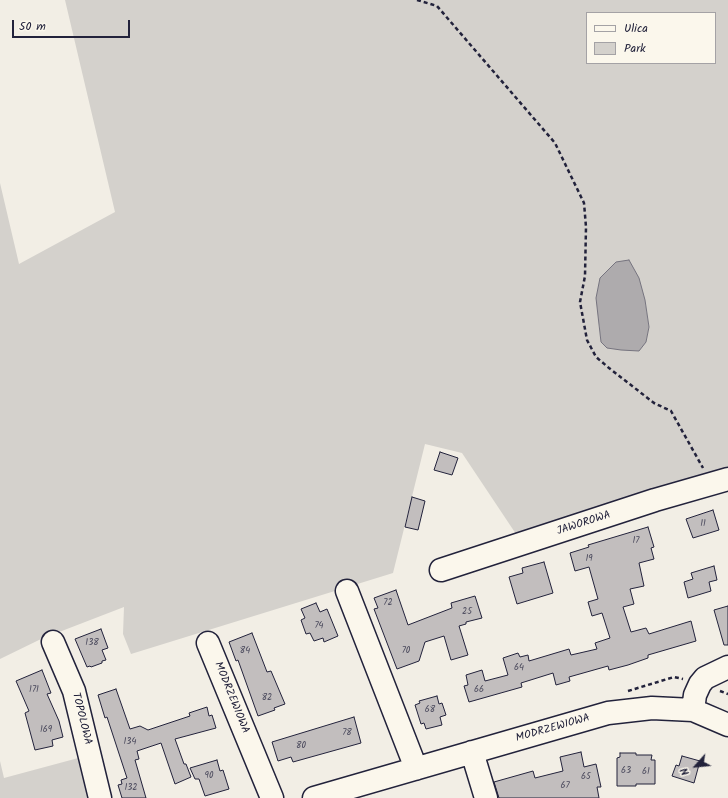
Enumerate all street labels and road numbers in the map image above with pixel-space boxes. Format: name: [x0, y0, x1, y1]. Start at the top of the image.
street label: JAWOROWA: [556, 509, 612, 539]
street label: MODRZEWIOWA: [211, 660, 251, 736]
street label: TOPOLOWA: [68, 692, 94, 746]
street label: MODRZEWIOWA: [515, 712, 591, 746]

